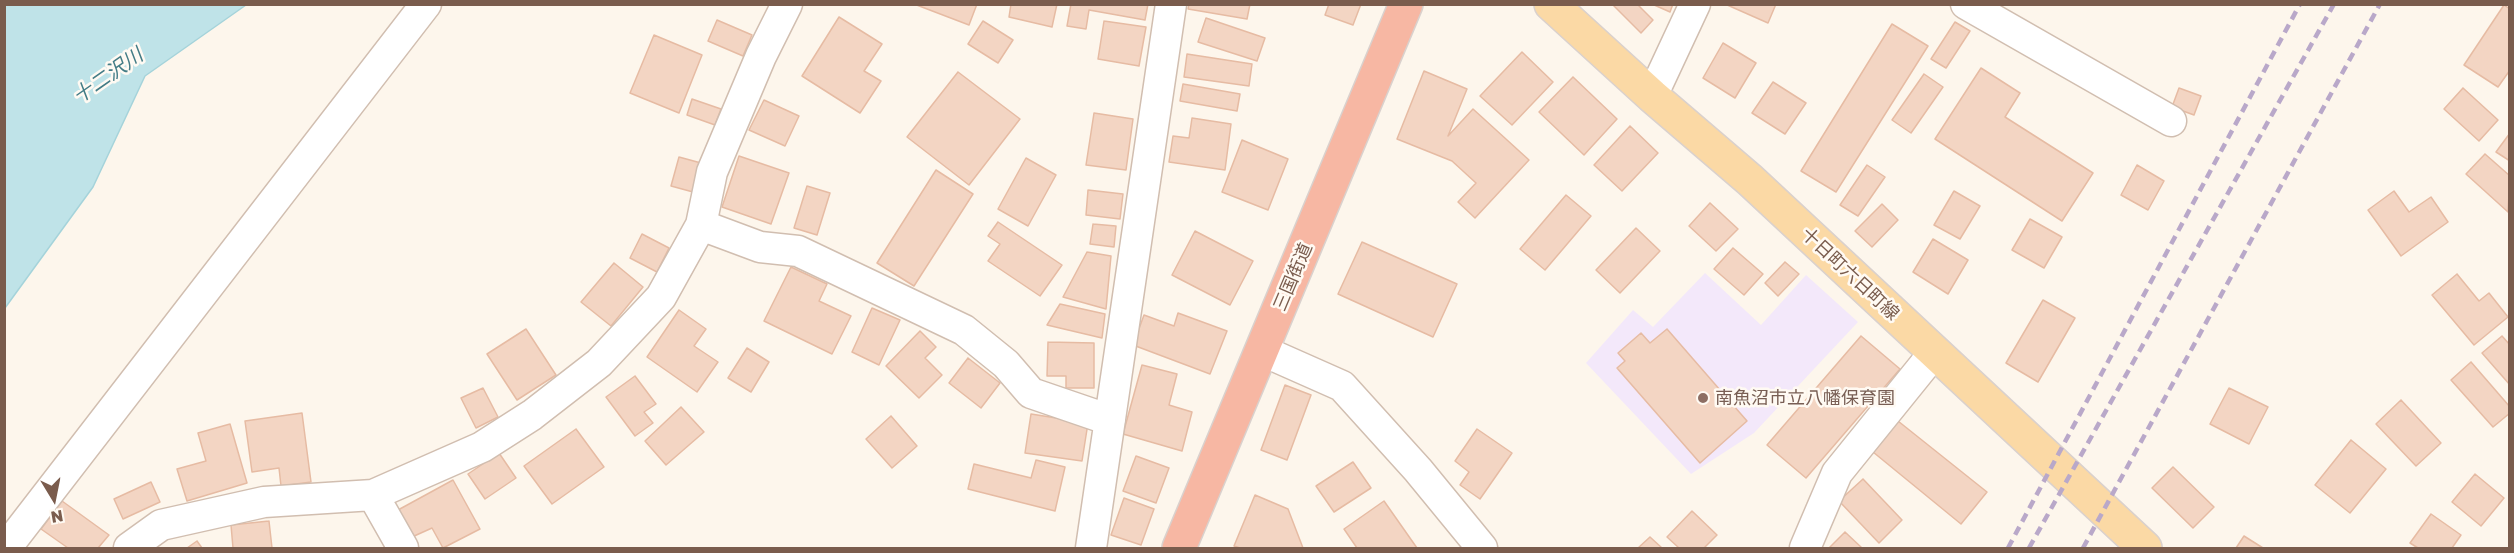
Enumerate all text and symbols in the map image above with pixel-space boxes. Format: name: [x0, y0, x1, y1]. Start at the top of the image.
water label: 十二沢川: [68, 43, 148, 109]
street label: 十日町六日町線: [1797, 223, 1903, 325]
street label: 三国街道: [1269, 240, 1317, 314]
place label: 南魚沼市立八幡保育園: [1715, 387, 1895, 409]
marker: 南魚沼市立八幡保育園: [1696, 391, 1710, 405]
north arrow: [24, 469, 84, 529]
text: N: [49, 506, 65, 528]

